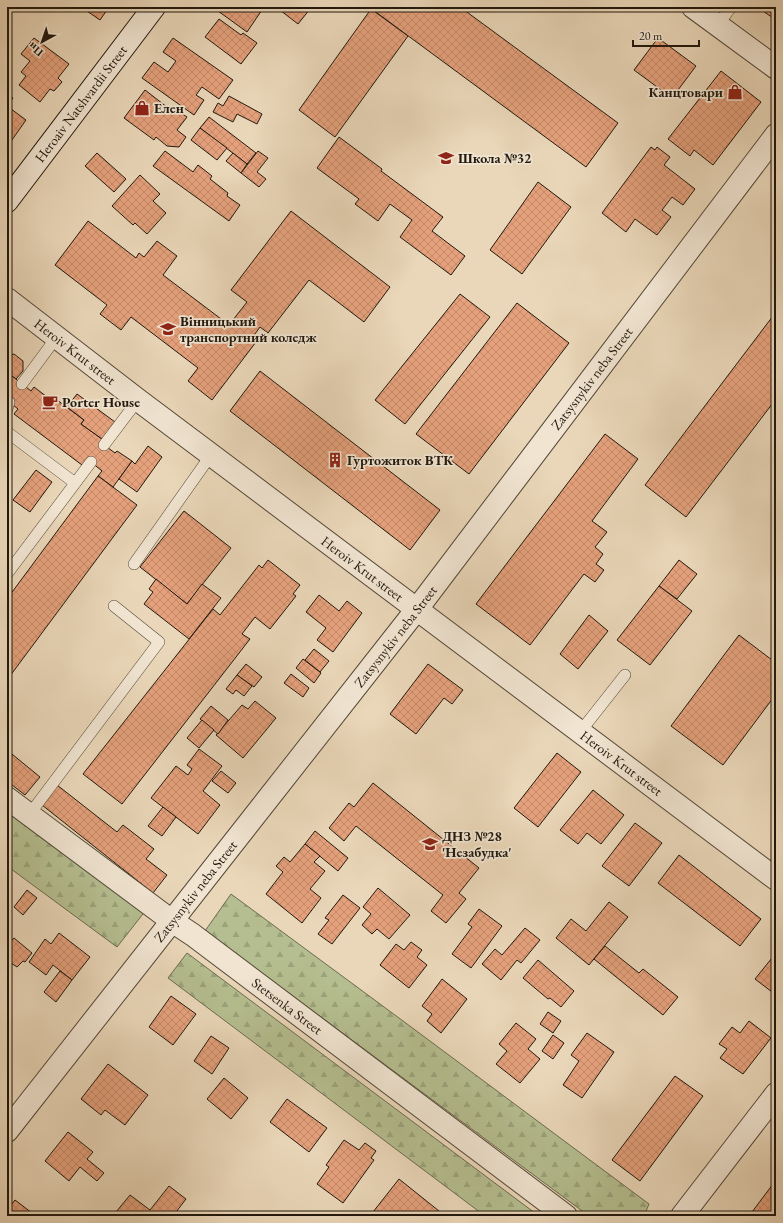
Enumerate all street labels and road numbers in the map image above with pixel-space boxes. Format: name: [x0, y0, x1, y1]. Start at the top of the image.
street label: Heroaiv Natshvardii Street: [30, 41, 131, 166]
street label: Heroiv Krut street: [31, 314, 120, 389]
street label: Zatsysnykiv neba Street: [547, 323, 637, 433]
street label: Heroiv Krut street: [318, 532, 408, 606]
street label: Zatsysnykiv neba Street: [350, 581, 441, 691]
street label: Heroiv Krut street: [577, 726, 667, 800]
street label: Zatsysnykiv neba Street: [150, 836, 241, 946]
street label: Stetsenka Street: [248, 974, 327, 1039]

